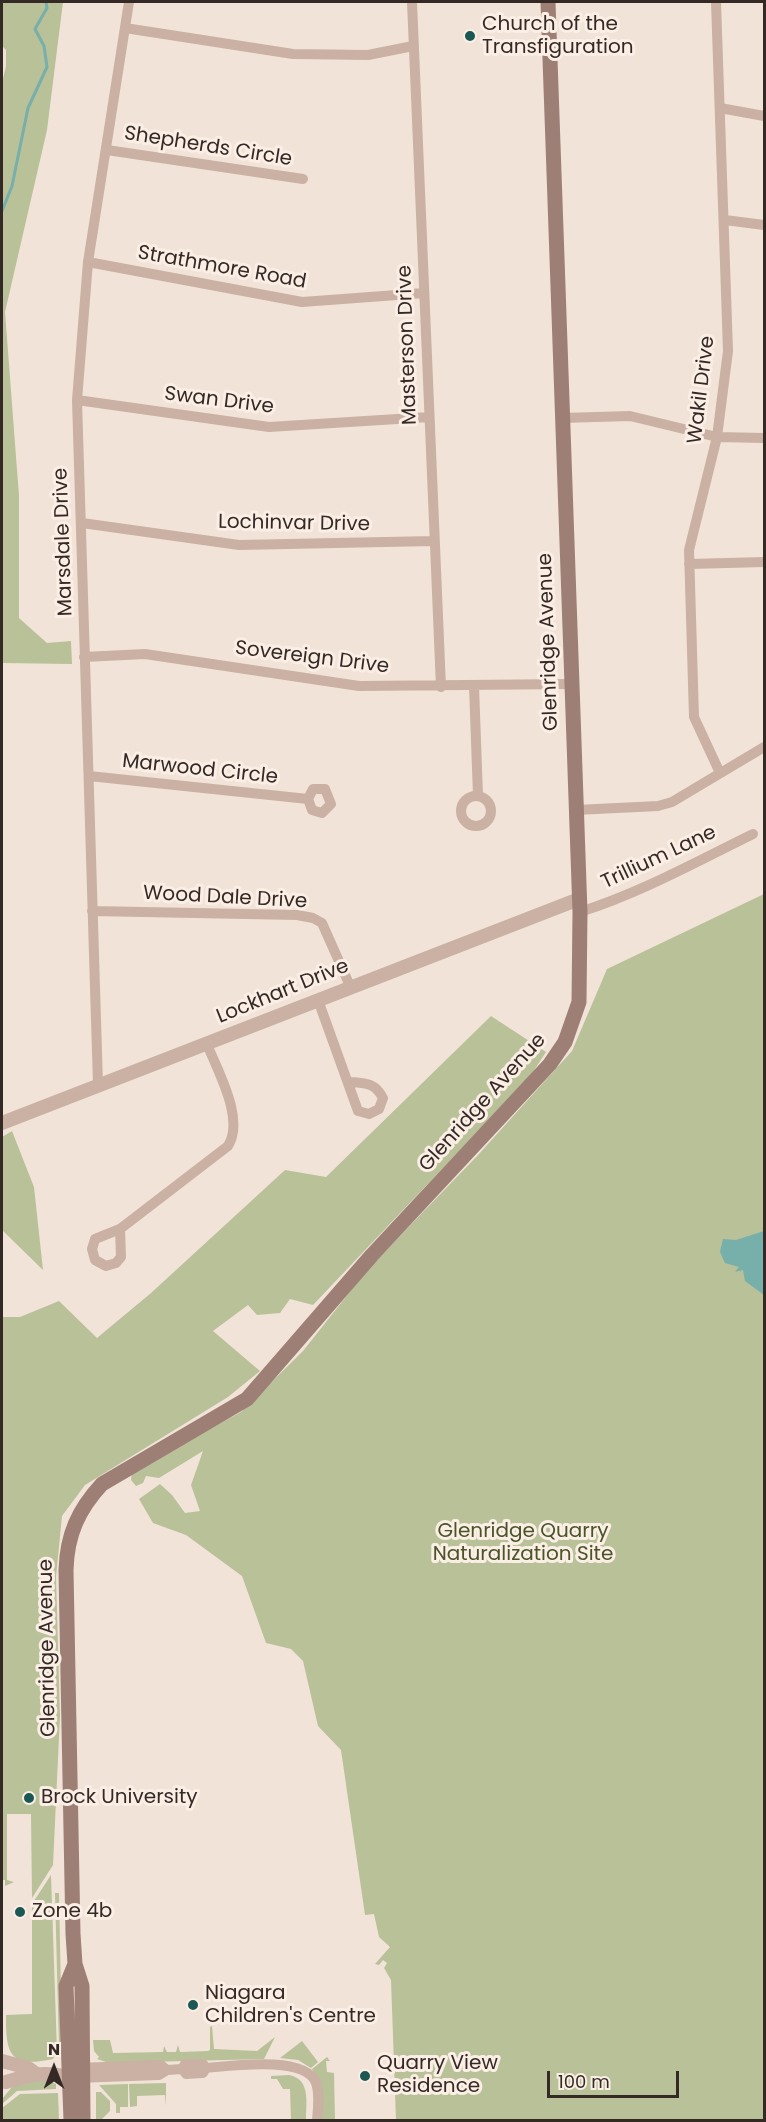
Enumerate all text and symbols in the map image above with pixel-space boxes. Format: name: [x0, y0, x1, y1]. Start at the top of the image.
place label: Church of the Transfiguration: [482, 13, 634, 60]
marker: Church of the Transfiguration: [463, 29, 477, 43]
street label: Shepherds Circle: [122, 122, 294, 172]
street label: Strathmore Road: [136, 241, 308, 295]
street label: Masterson Drive: [393, 265, 423, 425]
street label: Wakil Drive: [683, 335, 721, 445]
street label: Swan Drive: [163, 382, 275, 420]
street label: Marsdale Drive: [49, 467, 79, 617]
street label: Lochinvar Drive: [218, 511, 370, 537]
street label: Glenridge Avenue: [534, 553, 564, 731]
street label: Sovereign Drive: [234, 637, 390, 679]
street label: Marwood Circle: [121, 750, 279, 790]
street label: Trillium Lane: [598, 821, 720, 895]
street label: Wood Dale Drive: [142, 882, 308, 914]
street label: Lockhart Drive: [213, 955, 353, 1029]
street label: Glenridge Avenue: [415, 1029, 551, 1177]
park label: Glenridge Quarry Naturalization Site: [433, 1520, 613, 1567]
street label: Glenridge Avenue: [34, 1559, 62, 1737]
place label: Brock University: [41, 1786, 197, 1810]
marker: Brock University: [22, 1791, 36, 1805]
place label: Zone 4b: [32, 1900, 112, 1924]
marker: Zone 4b: [13, 1905, 27, 1919]
place label: Niagara Children's Centre: [205, 1982, 376, 2029]
marker: Niagara Children's Centre: [186, 1998, 200, 2012]
north arrow: [24, 2038, 84, 2098]
text: N: [48, 2038, 60, 2061]
place label: Quarry View Residence: [377, 2052, 498, 2099]
scale bar: [550, 2059, 682, 2097]
marker: Quarry View Residence: [358, 2069, 372, 2083]
text: 100 m: [558, 2069, 610, 2094]

